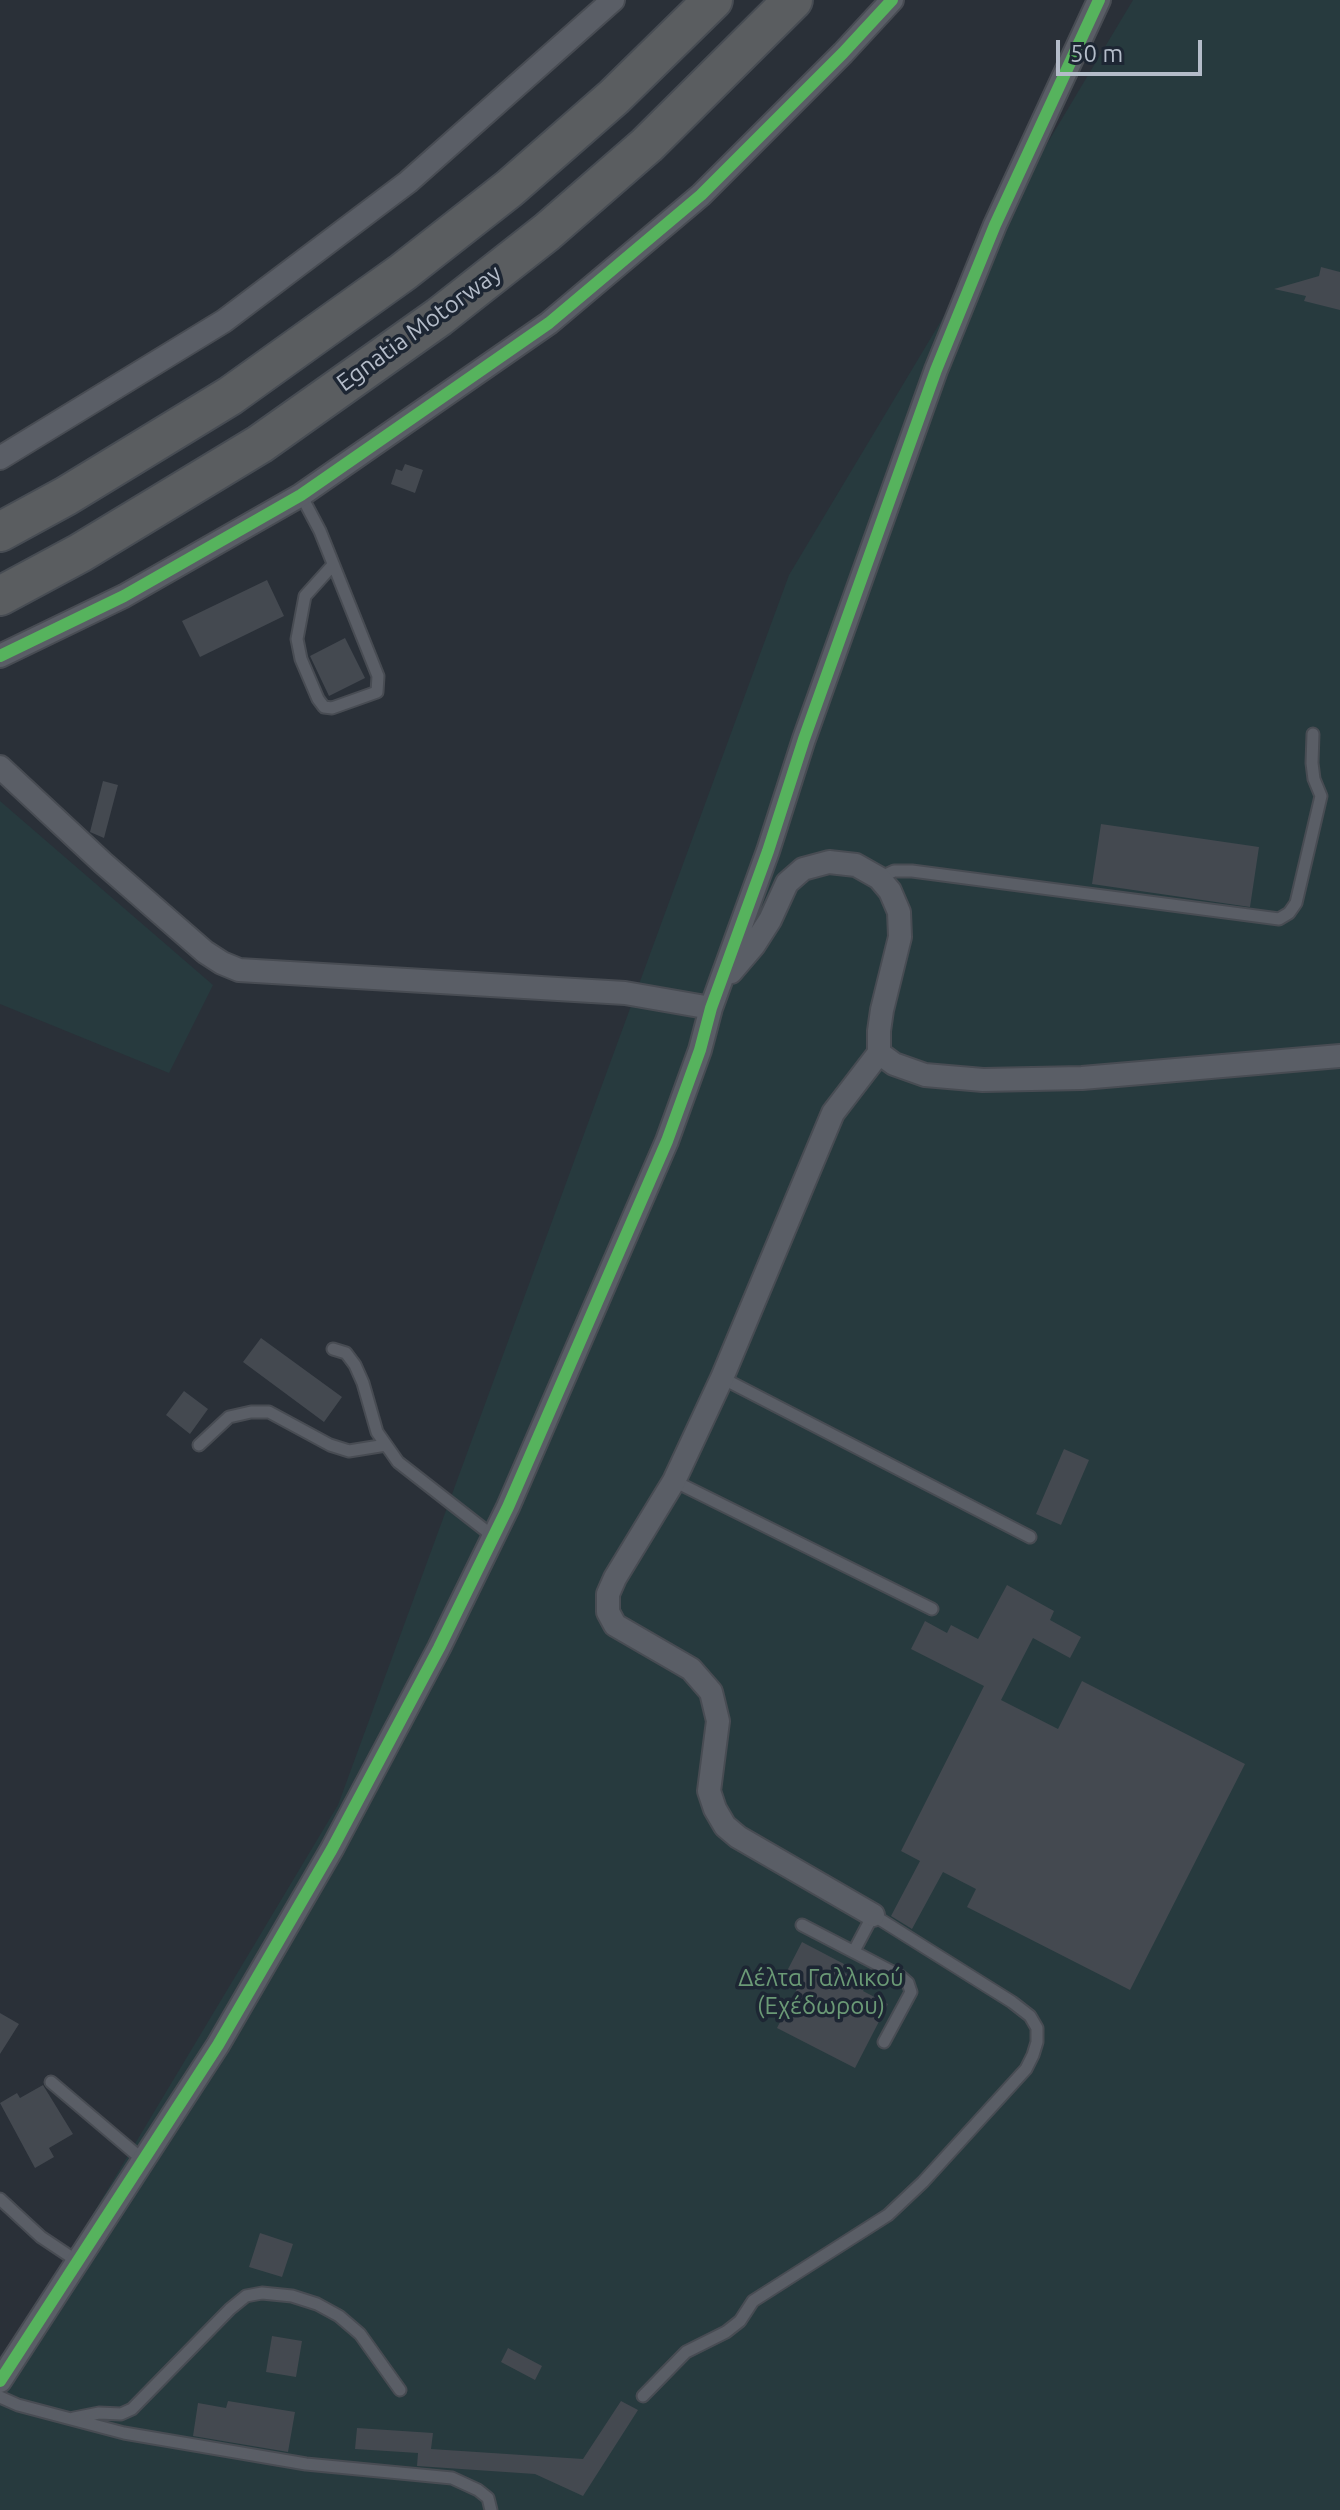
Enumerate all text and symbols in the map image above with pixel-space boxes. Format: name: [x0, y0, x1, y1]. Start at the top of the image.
scale bar: [1060, 24, 1206, 74]
text: 50 m: [1070, 40, 1123, 67]
street label: Egnatia Motorway: [331, 259, 507, 397]
park label: Δέλτα Γαλλικού (Εχέδωρου): [738, 1964, 904, 2020]

